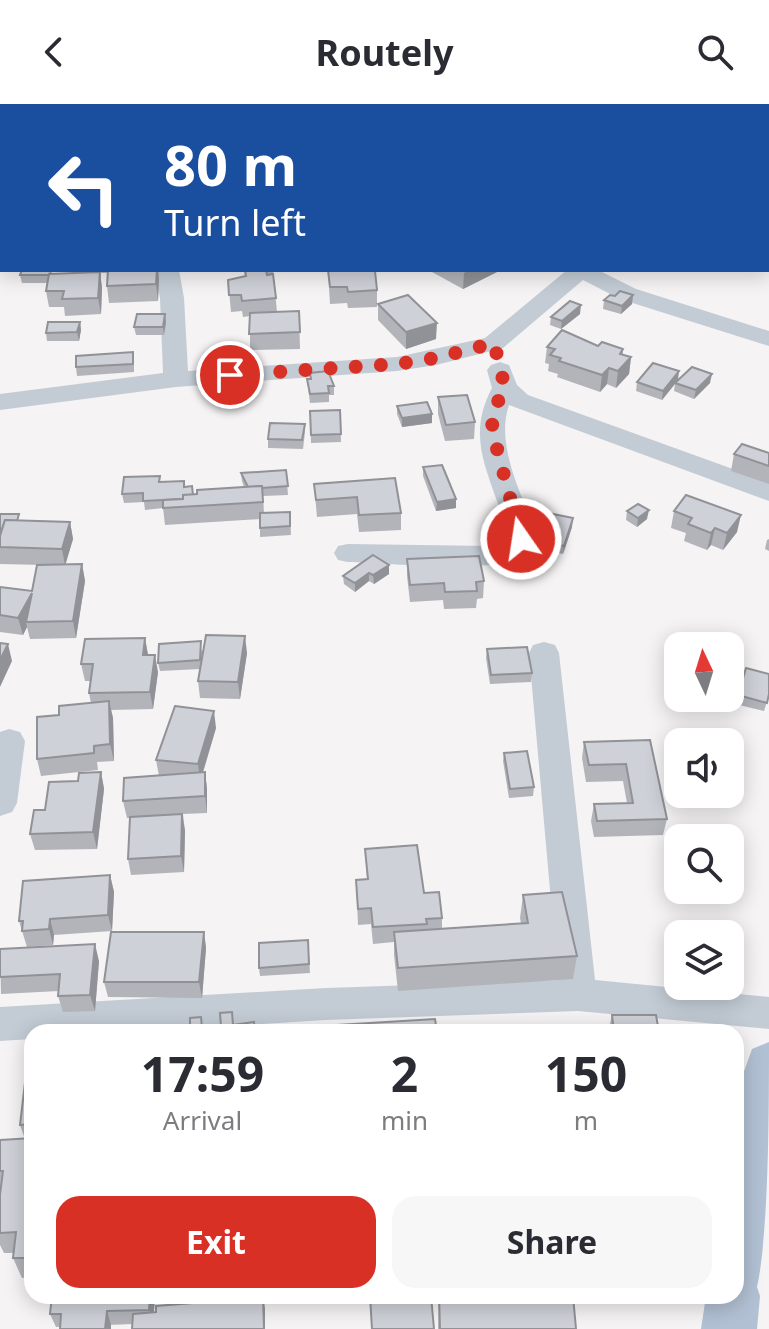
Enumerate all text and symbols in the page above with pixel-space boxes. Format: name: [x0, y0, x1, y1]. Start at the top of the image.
text: Routely: [316, 28, 453, 77]
icon: back: [32, 30, 76, 74]
icon: search: [693, 30, 737, 74]
text: 80 m: [164, 126, 297, 202]
icon: left: [32, 136, 136, 240]
text: Turn left: [164, 198, 306, 247]
pin: [196, 341, 264, 409]
icon: arrive: [208, 353, 252, 397]
position arrow: [479, 497, 563, 581]
north arrow: [664, 632, 744, 712]
map controls: [664, 632, 744, 1000]
button: sound: [664, 728, 744, 808]
button: search: [664, 824, 744, 904]
button: layers: [664, 920, 744, 1000]
text: 17:59: [141, 1041, 264, 1106]
text: 2: [391, 1041, 418, 1106]
text: 150: [545, 1041, 627, 1106]
text: Arrival: [163, 1102, 242, 1138]
text: min: [381, 1102, 428, 1138]
text: m: [574, 1102, 598, 1138]
button: Exit: [56, 1196, 376, 1288]
button: Share: [392, 1196, 712, 1288]

